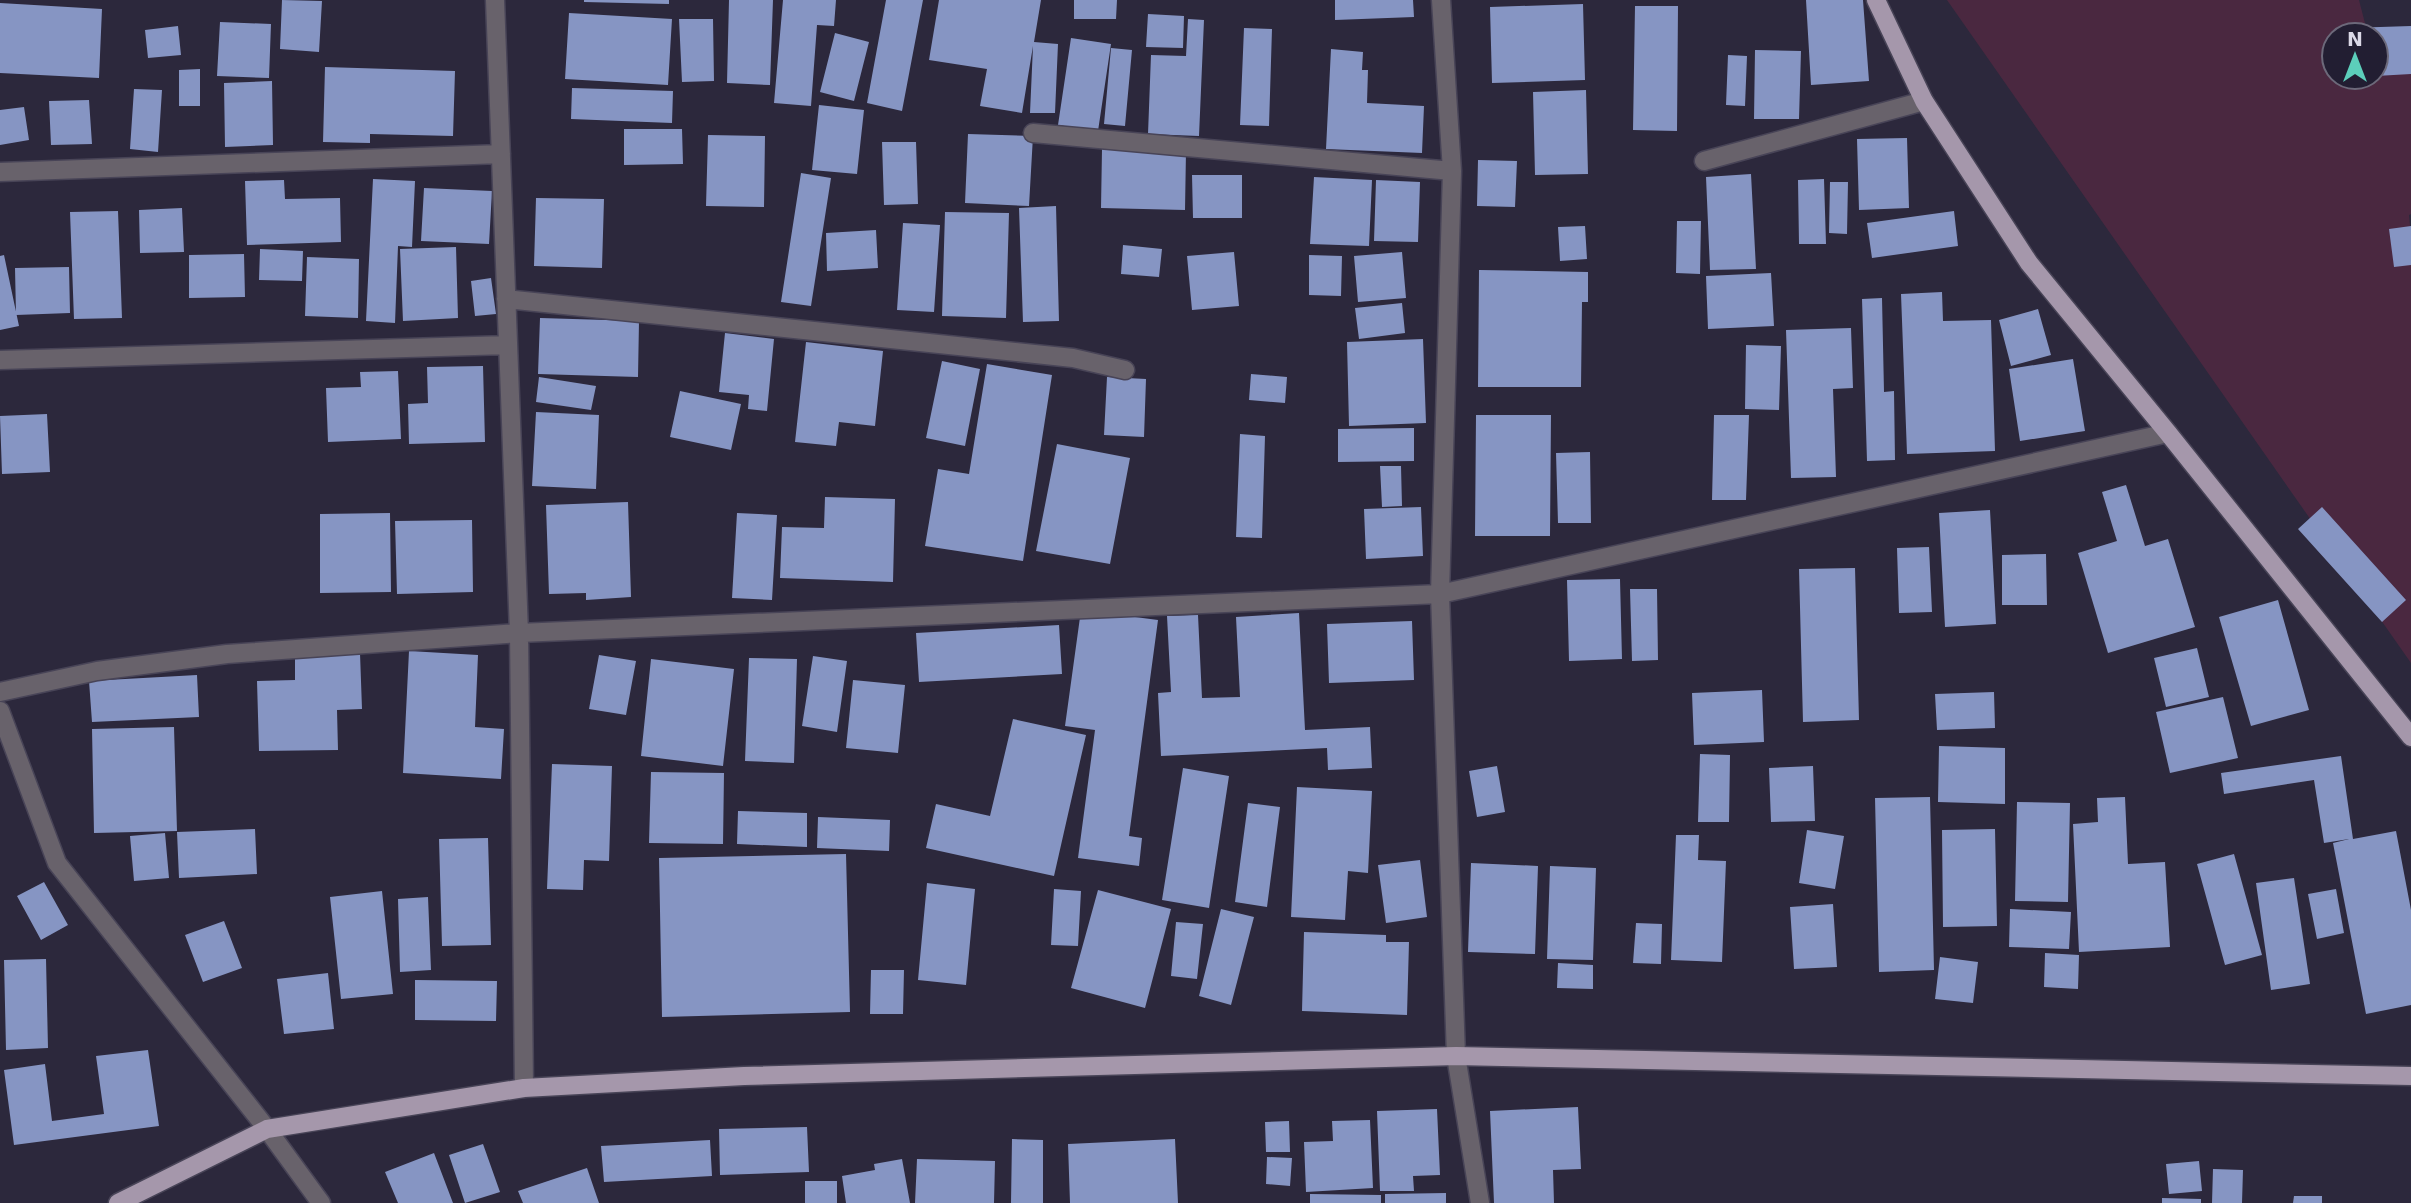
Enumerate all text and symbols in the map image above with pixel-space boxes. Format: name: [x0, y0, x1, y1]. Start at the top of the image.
north arrow: [2320, 21, 2390, 91]
text: N: [2347, 28, 2363, 50]

